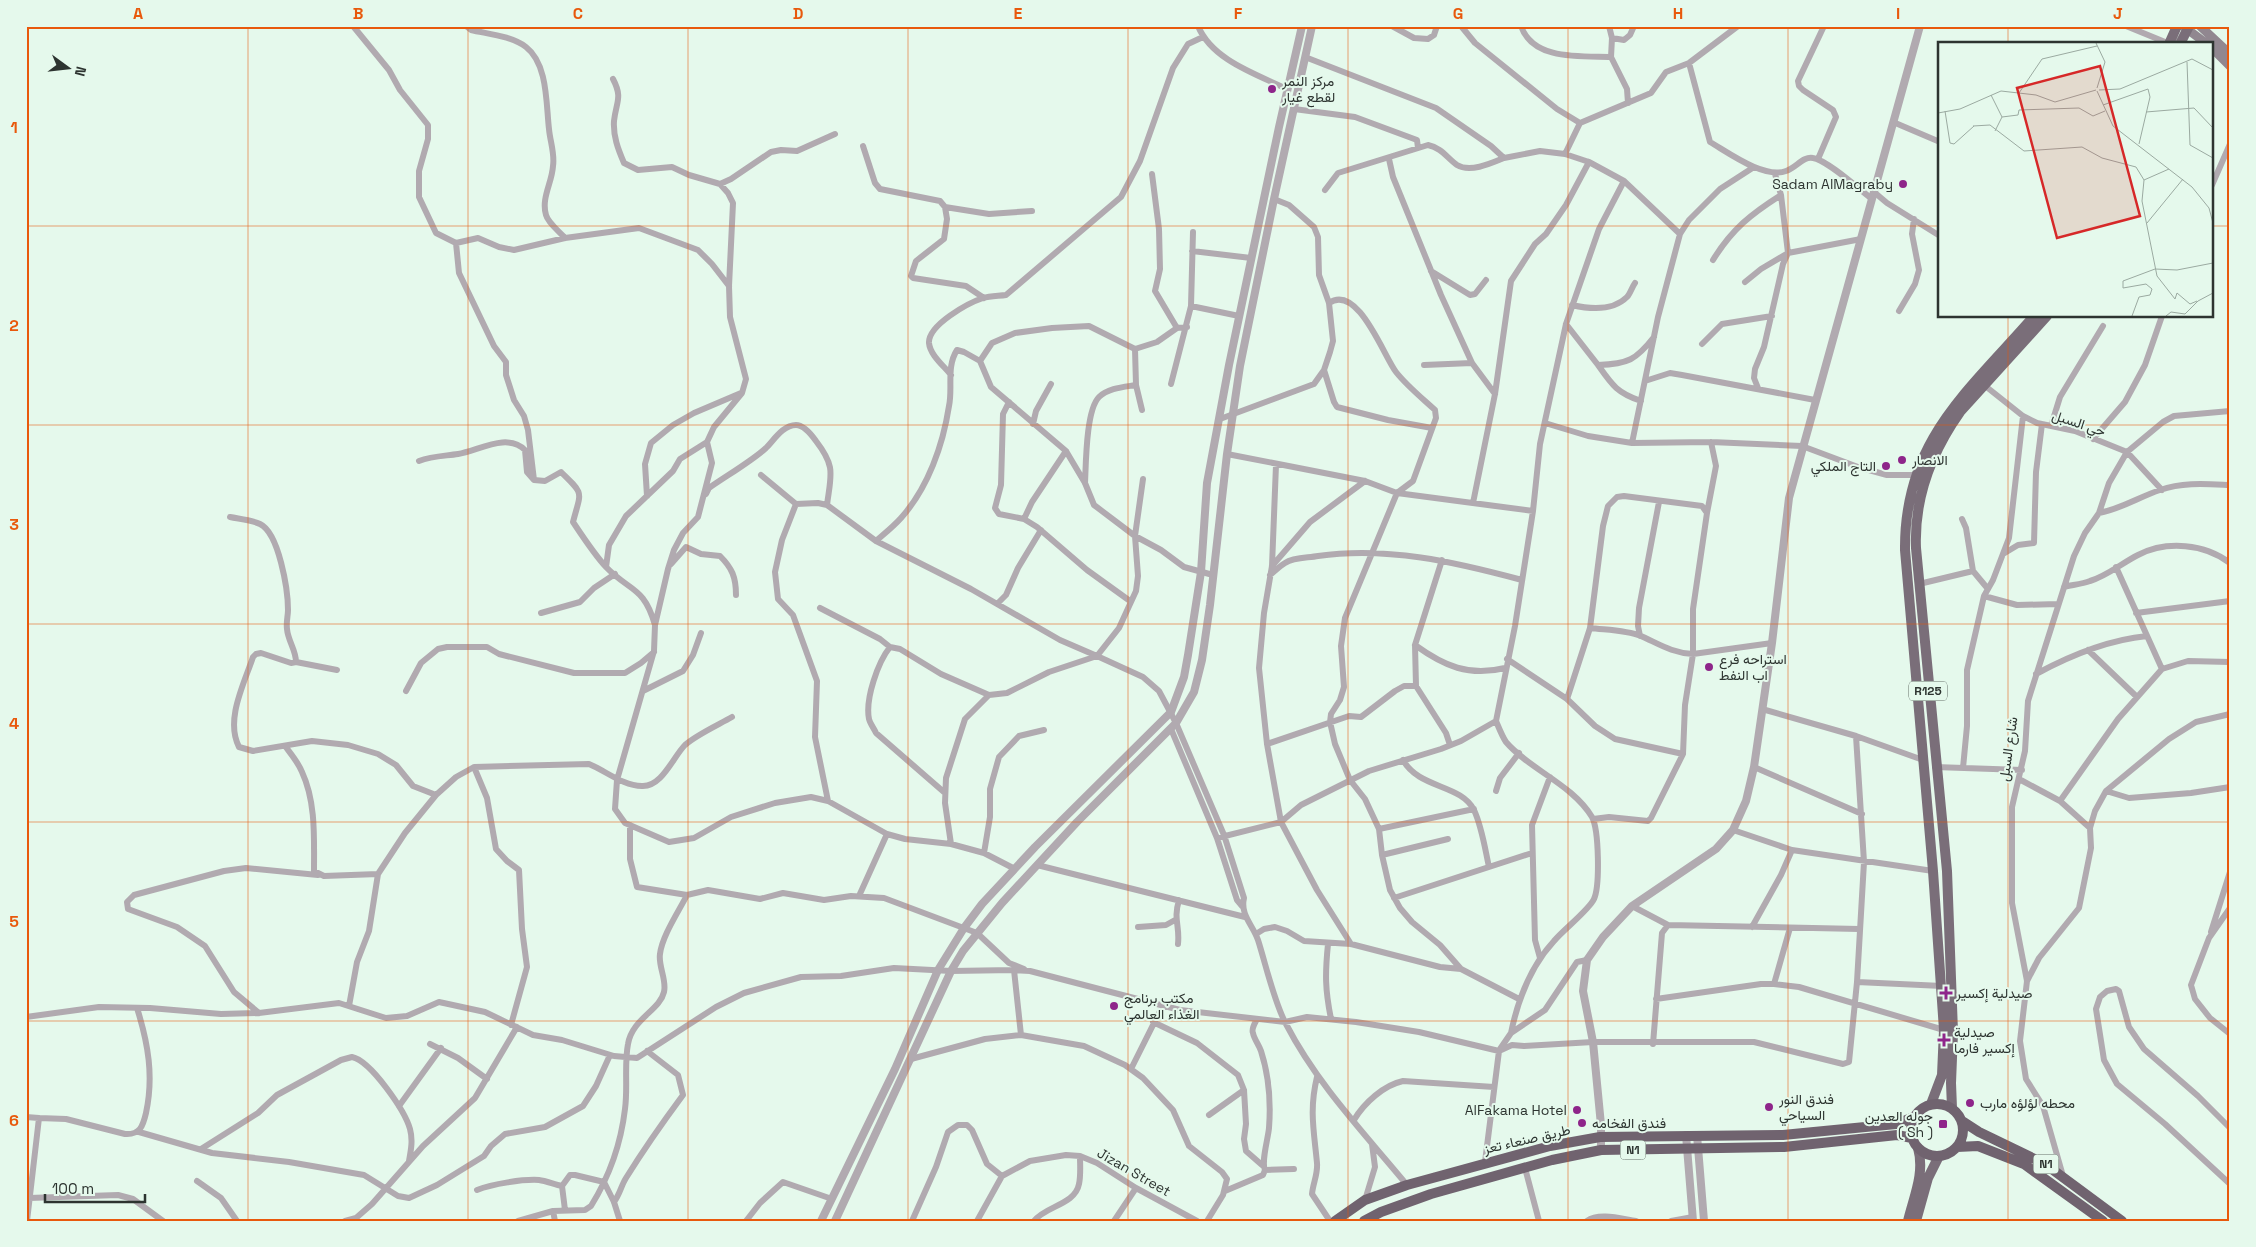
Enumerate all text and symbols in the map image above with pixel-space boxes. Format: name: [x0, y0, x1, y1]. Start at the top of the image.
text: A: [133, 3, 143, 24]
text: B: [353, 3, 363, 24]
text: C: [573, 3, 583, 24]
text: D: [793, 3, 803, 24]
text: E: [1014, 3, 1023, 24]
text: F: [1234, 3, 1243, 24]
text: G: [1453, 3, 1463, 24]
text: H: [1673, 3, 1683, 24]
text: I: [1896, 3, 1900, 24]
text: J: [2113, 3, 2123, 24]
north arrow: [42, 42, 92, 92]
inset map: [1938, 42, 2214, 318]
text: N: [71, 64, 90, 78]
place label: مركز النمر لقطع غيار: [1281, 72, 1335, 108]
marker: مركز النمر لقطع غيار: [1266, 83, 1278, 95]
text: 1: [10, 117, 18, 138]
place label: Sadam AlMagraby: [1772, 175, 1893, 193]
marker: Sadam AlMagraby: [1897, 178, 1909, 190]
text: 2: [9, 315, 19, 336]
street label: حي السبل: [2049, 406, 2108, 443]
place label: الانصار: [1911, 451, 1948, 469]
marker: الانصار: [1896, 454, 1908, 466]
place label: التاج الملكي: [1811, 457, 1876, 478]
marker: التاج الملكي: [1880, 460, 1892, 472]
text: 3: [9, 514, 19, 535]
place label: استراحه فرع اب النفط: [1719, 650, 1787, 684]
marker: استراحه فرع اب النفط: [1703, 661, 1715, 673]
road number: R125: [1909, 681, 1947, 700]
text: 4: [9, 713, 19, 734]
street label: شارع السبل: [1995, 716, 2023, 783]
text: 5: [9, 911, 19, 932]
place label: صيدلية إكسير: [1955, 984, 2033, 1003]
marker: صيدلية إكسير: [1940, 987, 1952, 999]
place label: مكتب برنامج الغذاء العالمي: [1124, 989, 1200, 1026]
marker: مكتب برنامج الغذاء العالمي: [1108, 1000, 1120, 1012]
place label: صيدلية إكسير فارما: [1954, 1023, 2015, 1058]
marker: صيدلية إكسير فارما: [1938, 1034, 1950, 1046]
place label: فندق النور السياحي: [1778, 1090, 1834, 1127]
place label: محطه لؤلؤه مارب: [1980, 1094, 2075, 1112]
marker: محطه لؤلؤه مارب: [1964, 1097, 1976, 1109]
place label: AlFakama Hotel: [1465, 1101, 1567, 1119]
marker: فندق النور السياحي: [1763, 1101, 1775, 1113]
marker: AlFakama Hotel: [1571, 1104, 1583, 1116]
place label: جوله العدين ( Sh ): [1865, 1107, 1933, 1141]
text: 6: [9, 1110, 19, 1131]
place label: فندق الفخامه: [1592, 1114, 1666, 1132]
marker: فندق الفخامه: [1576, 1117, 1588, 1129]
marker: جوله العدين ( Sh ): [1937, 1118, 1949, 1130]
street label: طريق صنعاء تعز: [1481, 1120, 1572, 1158]
road number: N1: [1620, 1140, 1646, 1160]
street label: Jizan Street: [1094, 1144, 1174, 1200]
road number: N1: [2034, 1154, 2058, 1174]
scale bar: [45, 1172, 145, 1204]
text: 100 m: [52, 1179, 94, 1198]

